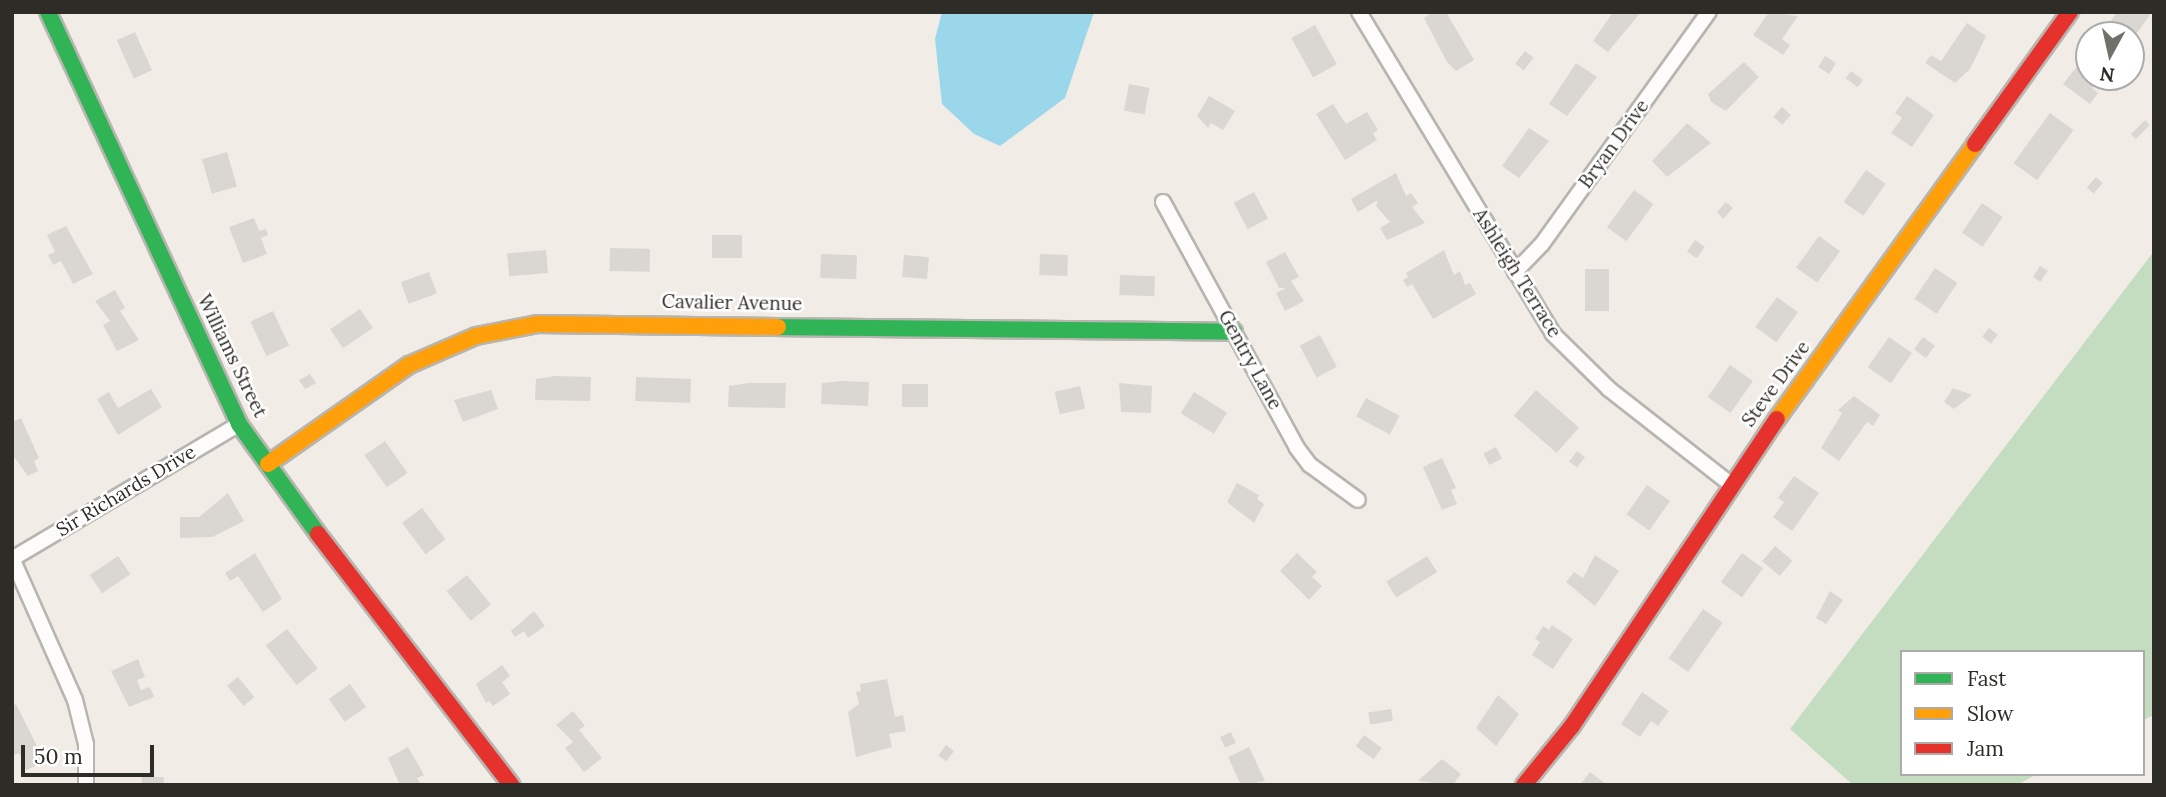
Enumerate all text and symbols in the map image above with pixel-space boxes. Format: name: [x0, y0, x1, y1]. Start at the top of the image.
north arrow: [2075, 21, 2145, 91]
text: N: [2098, 62, 2116, 88]
street label: Bryan Drive: [1574, 95, 1654, 193]
street label: Ashleigh Terrace: [1468, 204, 1566, 342]
street label: Cavalier Avenue: [662, 290, 802, 316]
street label: Williams Street: [192, 291, 272, 421]
street label: Gentry Lane: [1213, 306, 1287, 414]
street label: Steve Drive: [1737, 337, 1815, 431]
street label: Sir Richards Drive: [52, 440, 200, 542]
legend: [1900, 650, 2145, 776]
text: Fast: [1967, 665, 2006, 692]
text: Slow: [1967, 700, 2014, 727]
scale bar: [24, 730, 158, 774]
text: Jam: [1967, 735, 2004, 762]
text: 50 m: [34, 743, 83, 770]

